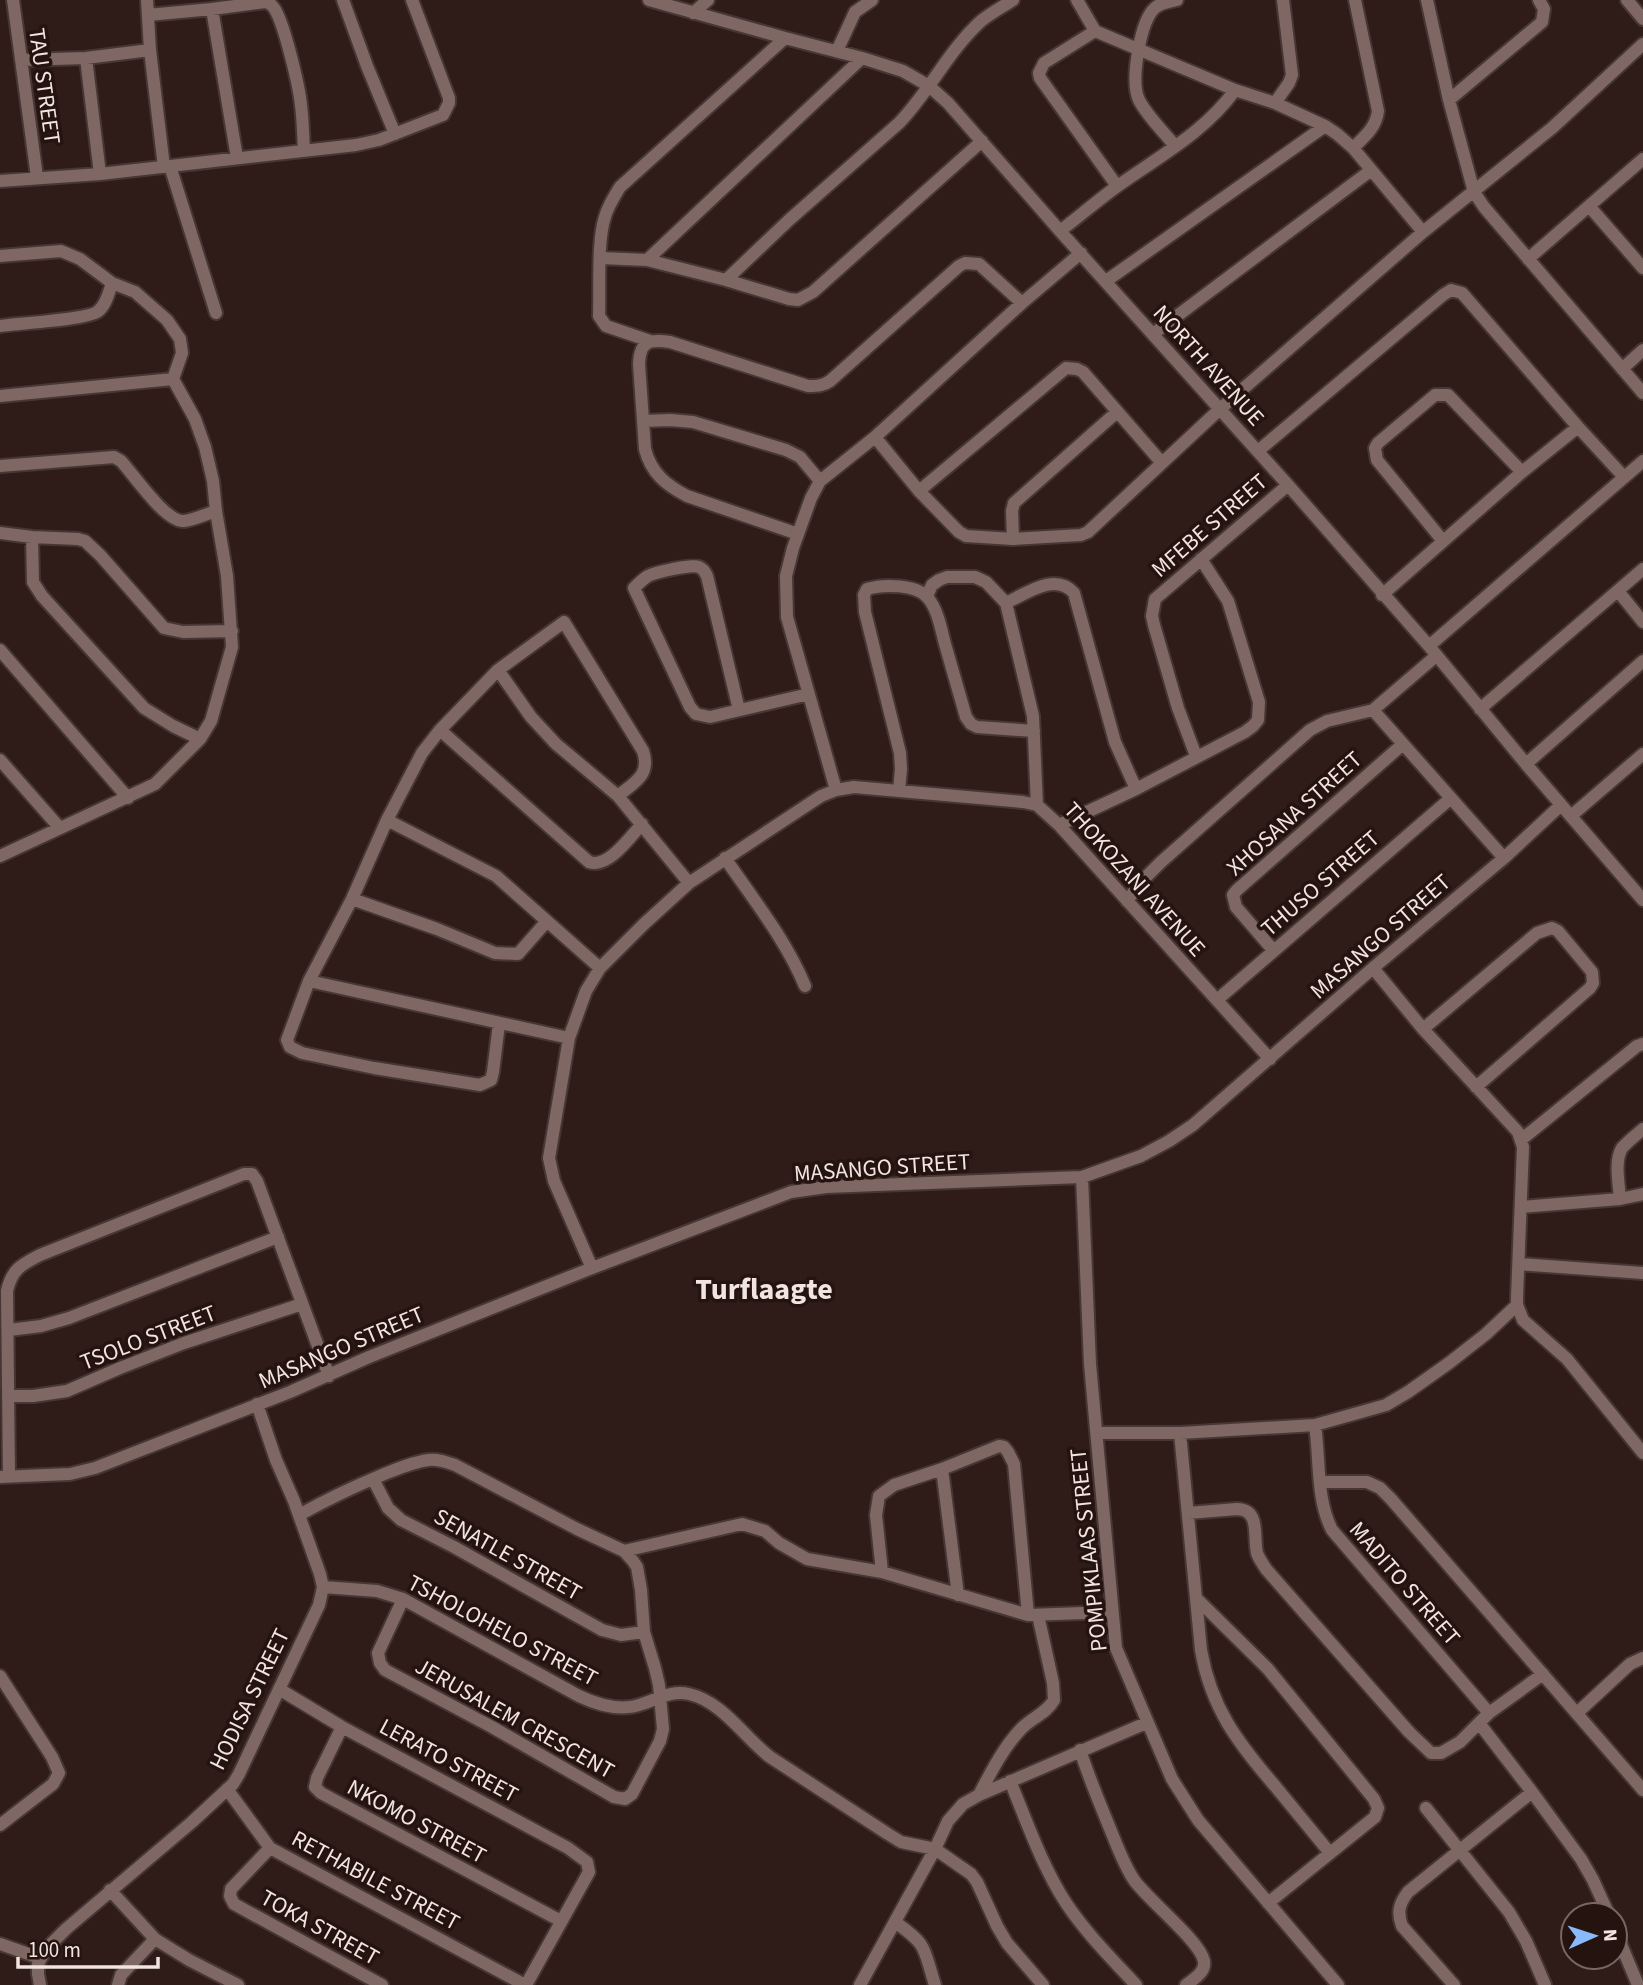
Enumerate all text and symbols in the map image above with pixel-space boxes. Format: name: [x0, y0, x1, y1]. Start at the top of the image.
street label: TAU STREET: [20, 26, 69, 146]
street label: NORTH AVENUE: [1145, 298, 1272, 433]
street label: MFEBE STREET: [1144, 466, 1275, 585]
street label: XHOSANA STREET: [1219, 743, 1370, 883]
street label: THOKOZANI AVENUE: [1056, 795, 1213, 964]
street label: THUSO STREET: [1254, 822, 1387, 944]
street label: MASANGO STREET: [1303, 866, 1458, 1007]
street label: MASANGO STREET: [793, 1145, 971, 1190]
district label: Turflaagte: [695, 1268, 833, 1311]
street label: TSOLO STREET: [75, 1296, 221, 1379]
street label: MASANGO STREET: [253, 1298, 429, 1397]
street label: POMPIKLAAS STREET: [1061, 1447, 1116, 1653]
street label: SENATLE STREET: [428, 1500, 588, 1609]
street label: MADITO STREET: [1341, 1514, 1468, 1653]
street label: TSHOLOHELO STREET: [402, 1566, 604, 1695]
street label: HODISA STREET: [201, 1623, 298, 1775]
street label: JERUSALEM CRESCENT: [409, 1650, 620, 1787]
street label: LERATO STREET: [373, 1710, 524, 1811]
street label: NKOMO STREET: [341, 1771, 492, 1872]
street label: RETHABILE STREET: [286, 1822, 466, 1939]
street label: TOKA STREET: [254, 1881, 385, 1974]
north arrow: [1559, 1901, 1629, 1971]
scale bar: [18, 1926, 158, 1970]
text: N: [1596, 1928, 1623, 1942]
text: 100 m: [28, 1935, 81, 1965]

